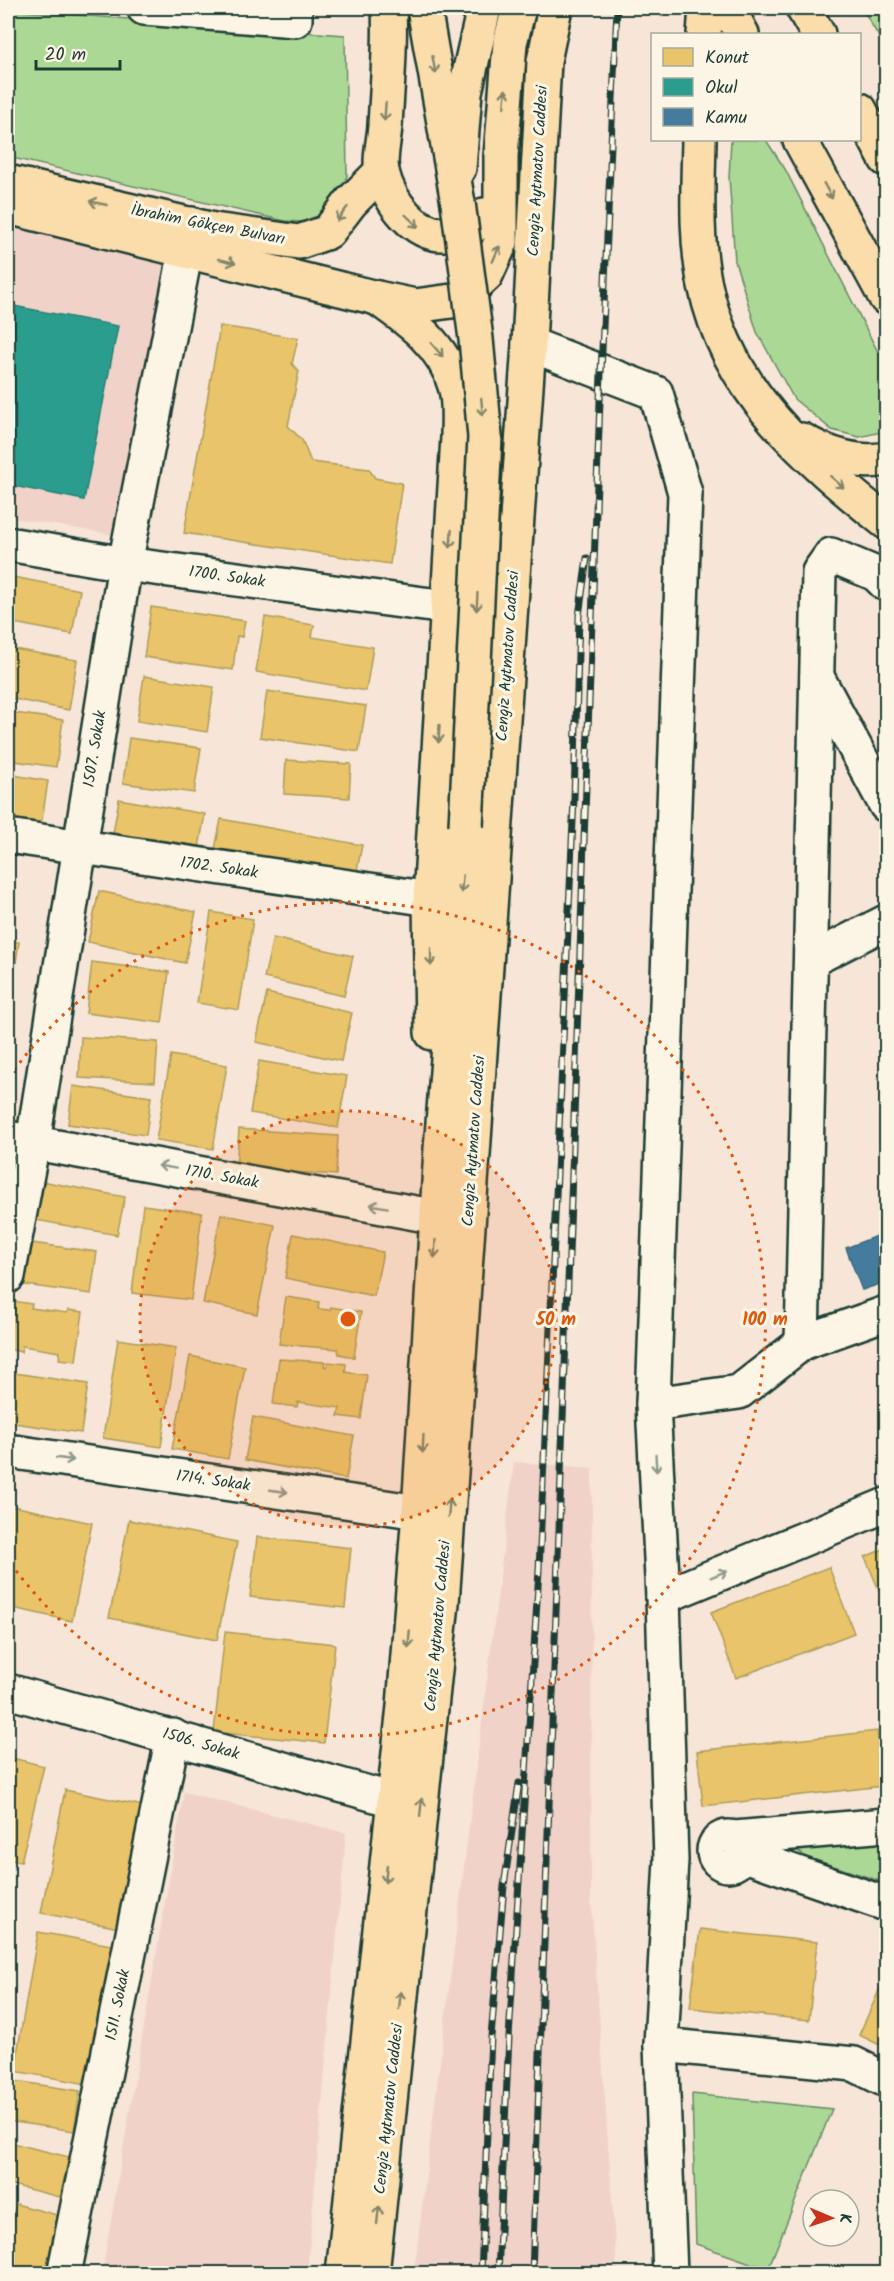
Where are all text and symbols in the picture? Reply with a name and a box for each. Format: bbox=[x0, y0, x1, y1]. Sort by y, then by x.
scale bar bbox=[36, 33, 120, 71]
legend bbox=[651, 33, 861, 141]
text: 20 m bbox=[45, 41, 86, 70]
text: Konut bbox=[705, 44, 750, 73]
one-way arrow bbox=[429, 55, 440, 74]
text: Okul bbox=[705, 74, 738, 103]
street label: Cengiz Aytmatov Caddesi bbox=[521, 84, 555, 257]
one-way arrow bbox=[500, 89, 511, 109]
one-way arrow bbox=[380, 102, 391, 122]
text: Kamu bbox=[705, 104, 747, 133]
one-way arrow bbox=[822, 182, 834, 199]
one-way arrow bbox=[89, 197, 109, 208]
street label: İbrahim Gökçen Bulvarı bbox=[129, 198, 287, 252]
one-way arrow bbox=[335, 206, 348, 222]
one-way arrow bbox=[405, 213, 419, 228]
one-way arrow bbox=[490, 246, 502, 264]
one-way arrow bbox=[218, 255, 237, 267]
one-way arrow bbox=[430, 342, 444, 357]
one-way arrow bbox=[477, 397, 488, 417]
one-way arrow bbox=[829, 475, 844, 489]
one-way arrow bbox=[445, 529, 456, 549]
street label: 1700. Sokak bbox=[187, 559, 267, 595]
street label: Cengiz Aytmatov Caddesi bbox=[490, 568, 527, 742]
one-way arrow bbox=[471, 591, 482, 611]
street label: 1507. Sokak bbox=[77, 708, 113, 789]
one-way arrow bbox=[434, 723, 445, 743]
street label: 1702. Sokak bbox=[179, 850, 260, 886]
one-way arrow bbox=[456, 874, 467, 894]
one-way arrow bbox=[425, 947, 436, 967]
street label: Cengiz Aytmatov Caddesi bbox=[456, 1053, 493, 1227]
street label: 1710. Sokak bbox=[183, 1158, 261, 1196]
one-way arrow bbox=[158, 1161, 177, 1172]
one-way arrow bbox=[370, 1200, 390, 1211]
one-way arrow bbox=[429, 1239, 440, 1259]
text: 50 m bbox=[535, 1306, 576, 1335]
text: 100 m bbox=[742, 1306, 788, 1335]
centre of rings bbox=[338, 1309, 358, 1329]
one-way arrow bbox=[418, 1434, 429, 1454]
one-way arrow bbox=[650, 1452, 661, 1472]
one-way arrow bbox=[55, 1454, 75, 1465]
street label: 1714. Sokak bbox=[174, 1463, 252, 1499]
one-way arrow bbox=[269, 1486, 288, 1497]
one-way arrow bbox=[443, 1498, 454, 1518]
street label: Cengiz Aytmatov Caddesi bbox=[418, 1538, 458, 1712]
one-way arrow bbox=[709, 1568, 728, 1579]
one-way arrow bbox=[403, 1628, 414, 1648]
street label: 1506. Sokak bbox=[160, 1721, 243, 1767]
one-way arrow bbox=[416, 1797, 427, 1817]
one-way arrow bbox=[380, 1864, 391, 1884]
street label: 1511. Sokak bbox=[99, 1967, 137, 2043]
one-way arrow bbox=[395, 1991, 406, 2011]
street label: Cengiz Aytmatov Caddesi bbox=[368, 2021, 411, 2196]
north arrow bbox=[801, 2188, 861, 2248]
one-way arrow bbox=[373, 2206, 384, 2226]
text: K bbox=[832, 2213, 857, 2224]

